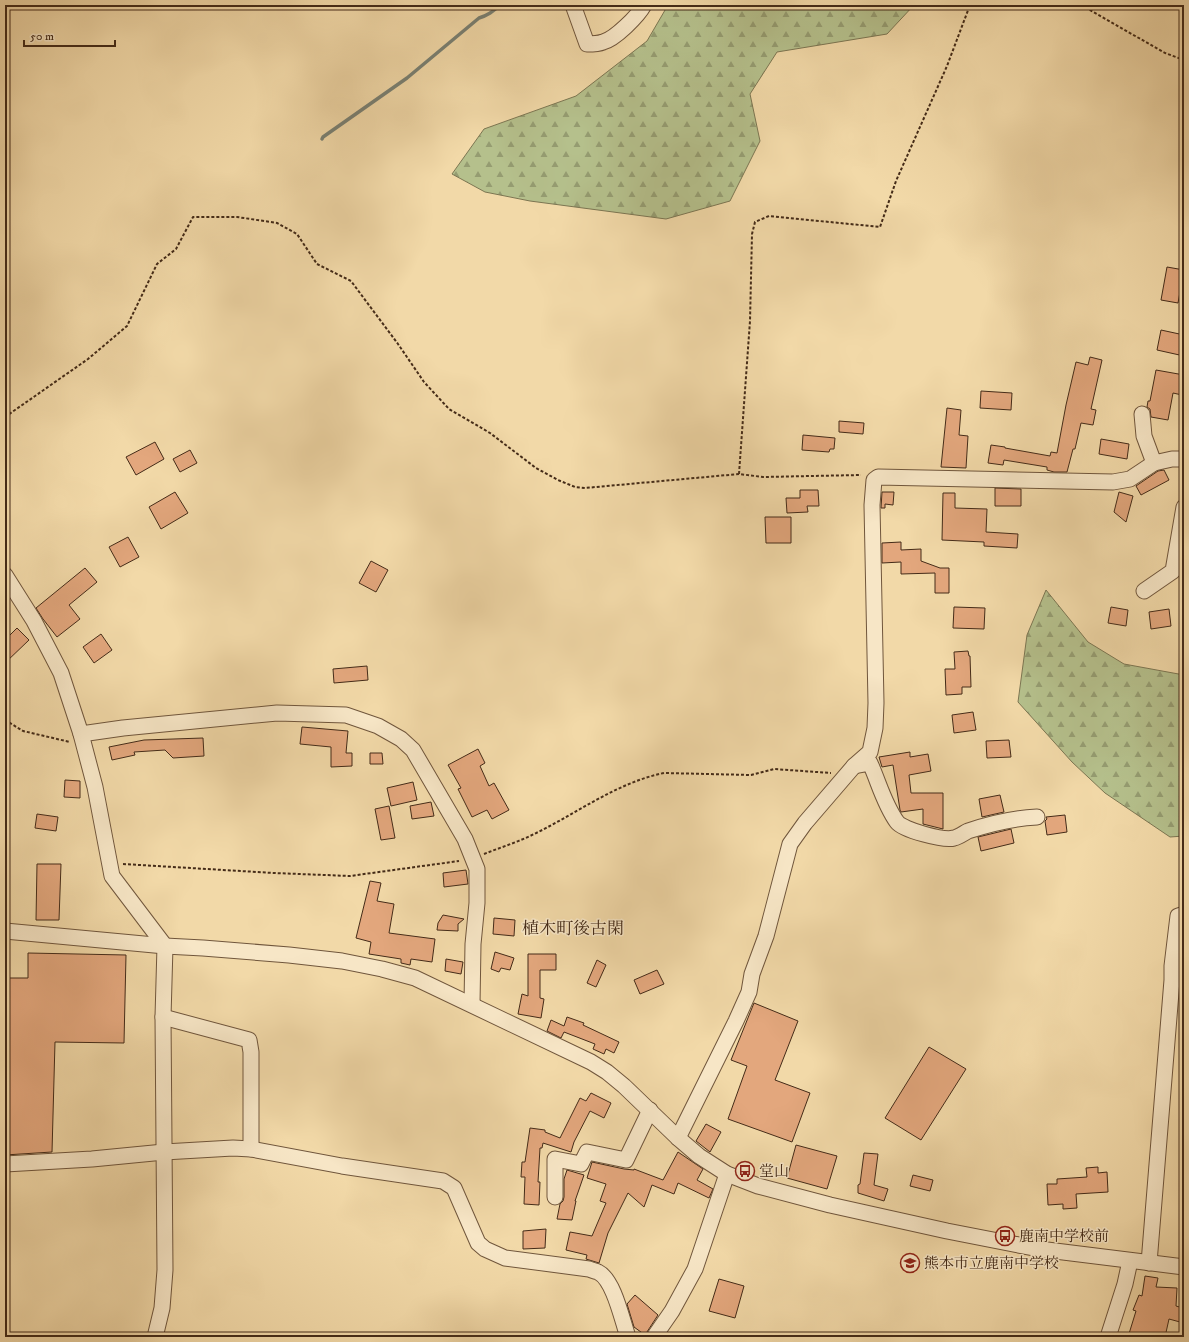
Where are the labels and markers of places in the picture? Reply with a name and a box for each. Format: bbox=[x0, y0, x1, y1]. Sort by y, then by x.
bus stop icon: 堂山 bbox=[734, 1160, 756, 1182]
place label: 堂山 bbox=[759, 1162, 789, 1181]
bus stop icon: 鹿南中学校前 bbox=[994, 1225, 1016, 1247]
place label: 鹿南中学校前 bbox=[1019, 1227, 1109, 1246]
school or university icon: 熊本市立鹿南中学校 bbox=[899, 1252, 921, 1274]
place label: 熊本市立鹿南中学校 bbox=[924, 1254, 1059, 1273]

